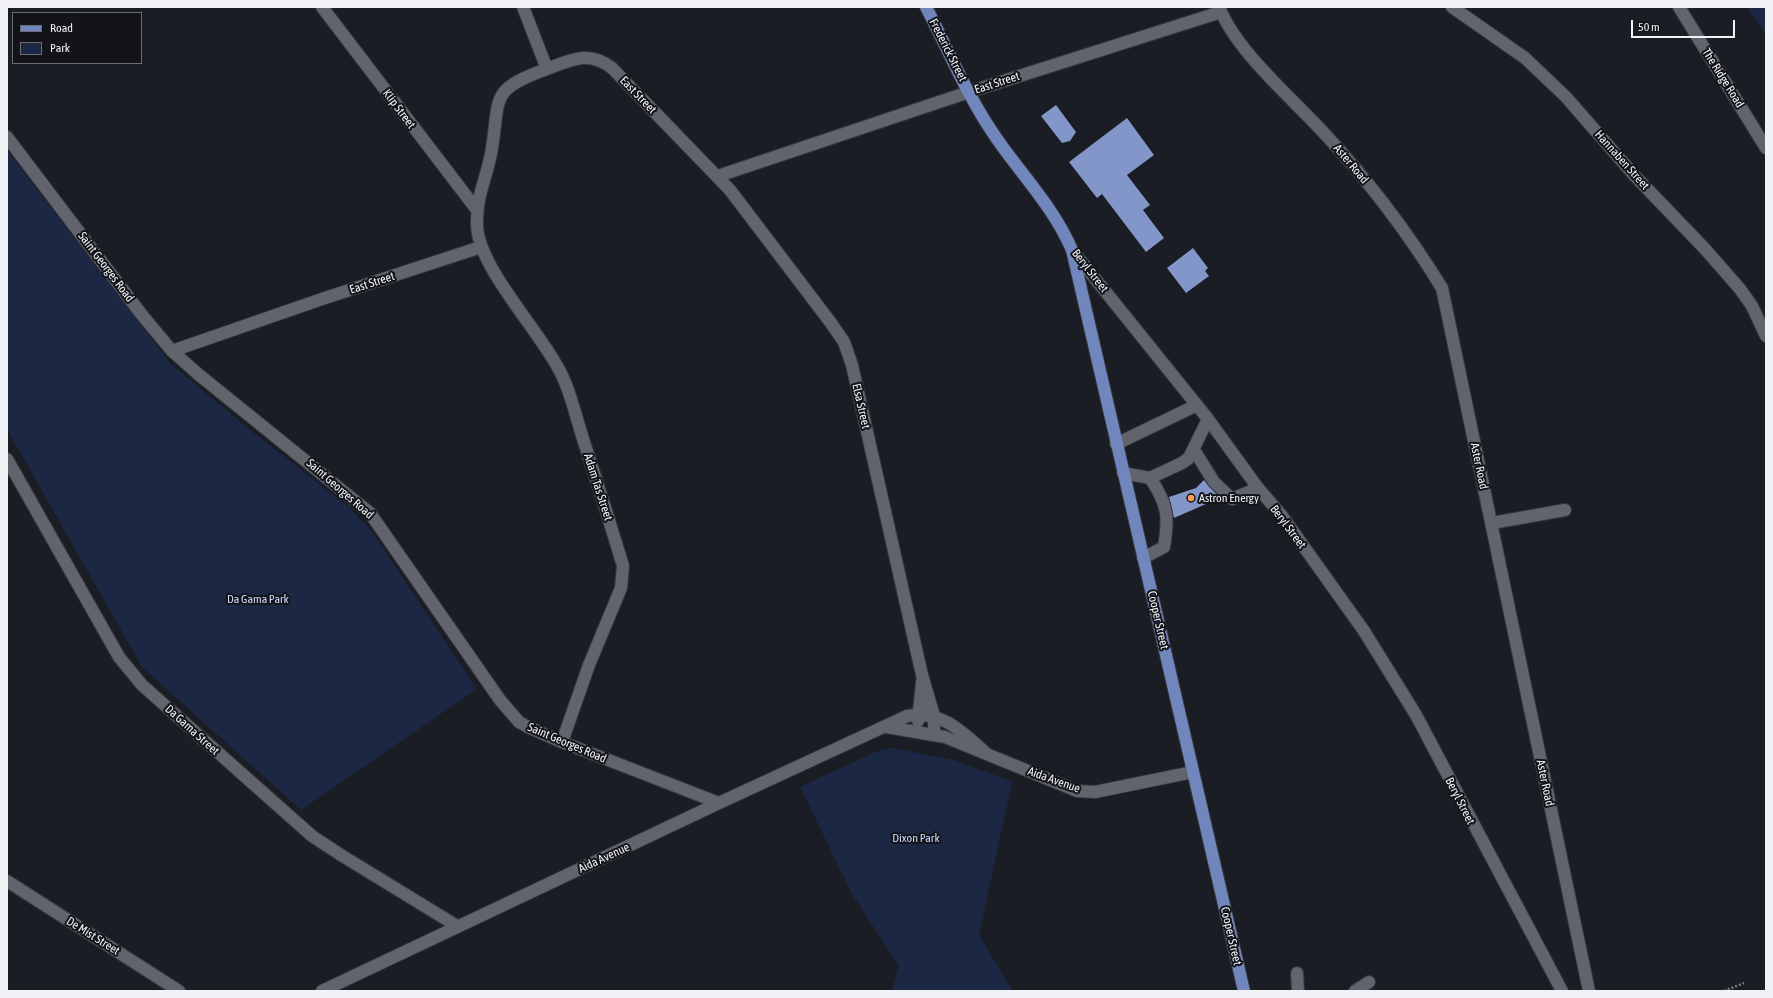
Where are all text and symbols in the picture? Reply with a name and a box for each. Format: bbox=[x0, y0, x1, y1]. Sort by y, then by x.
legend bbox=[12, 12, 142, 64]
scale bar bbox=[1633, 12, 1737, 38]
street label: Frederick Street bbox=[926, 16, 970, 84]
text: 50 m bbox=[1638, 20, 1660, 34]
text: Road bbox=[50, 21, 73, 35]
text: Park bbox=[50, 41, 70, 55]
street label: The Ridge Road bbox=[1699, 46, 1747, 110]
street label: East Street bbox=[973, 69, 1021, 97]
street label: East Street bbox=[617, 73, 659, 117]
street label: Klip Street bbox=[380, 87, 418, 131]
street label: Hannaben Street bbox=[1592, 127, 1652, 193]
street label: Aster Road bbox=[1330, 141, 1372, 187]
street label: Saint Georges Road bbox=[75, 229, 137, 305]
street label: Beryl Street bbox=[1069, 247, 1111, 295]
street label: East Street bbox=[348, 269, 396, 297]
street label: Elsa Street bbox=[849, 382, 873, 430]
street label: Aster Road bbox=[1467, 442, 1491, 490]
street label: Adam Tas Street bbox=[580, 452, 616, 522]
street label: Saint Georges Road bbox=[304, 456, 376, 522]
place label: Astron Energy bbox=[1199, 491, 1259, 505]
marker: Astron Energy bbox=[1186, 493, 1196, 503]
street label: Beryl Street bbox=[1267, 502, 1309, 552]
street label: Cooper Street bbox=[1144, 589, 1172, 651]
park label: Da Gama Park bbox=[227, 592, 289, 606]
street label: Da Gama Street bbox=[162, 702, 222, 758]
street label: Saint Georges Road bbox=[526, 720, 608, 766]
street label: Aster Road bbox=[1533, 759, 1557, 807]
street label: Aida Avenue bbox=[1026, 764, 1082, 796]
street label: Beryl Street bbox=[1442, 775, 1478, 827]
park label: Dixon Park bbox=[892, 831, 940, 845]
street label: Aida Avenue bbox=[576, 840, 632, 876]
street label: Cooper Street bbox=[1217, 905, 1245, 967]
street label: De Mist Street bbox=[64, 914, 122, 958]

